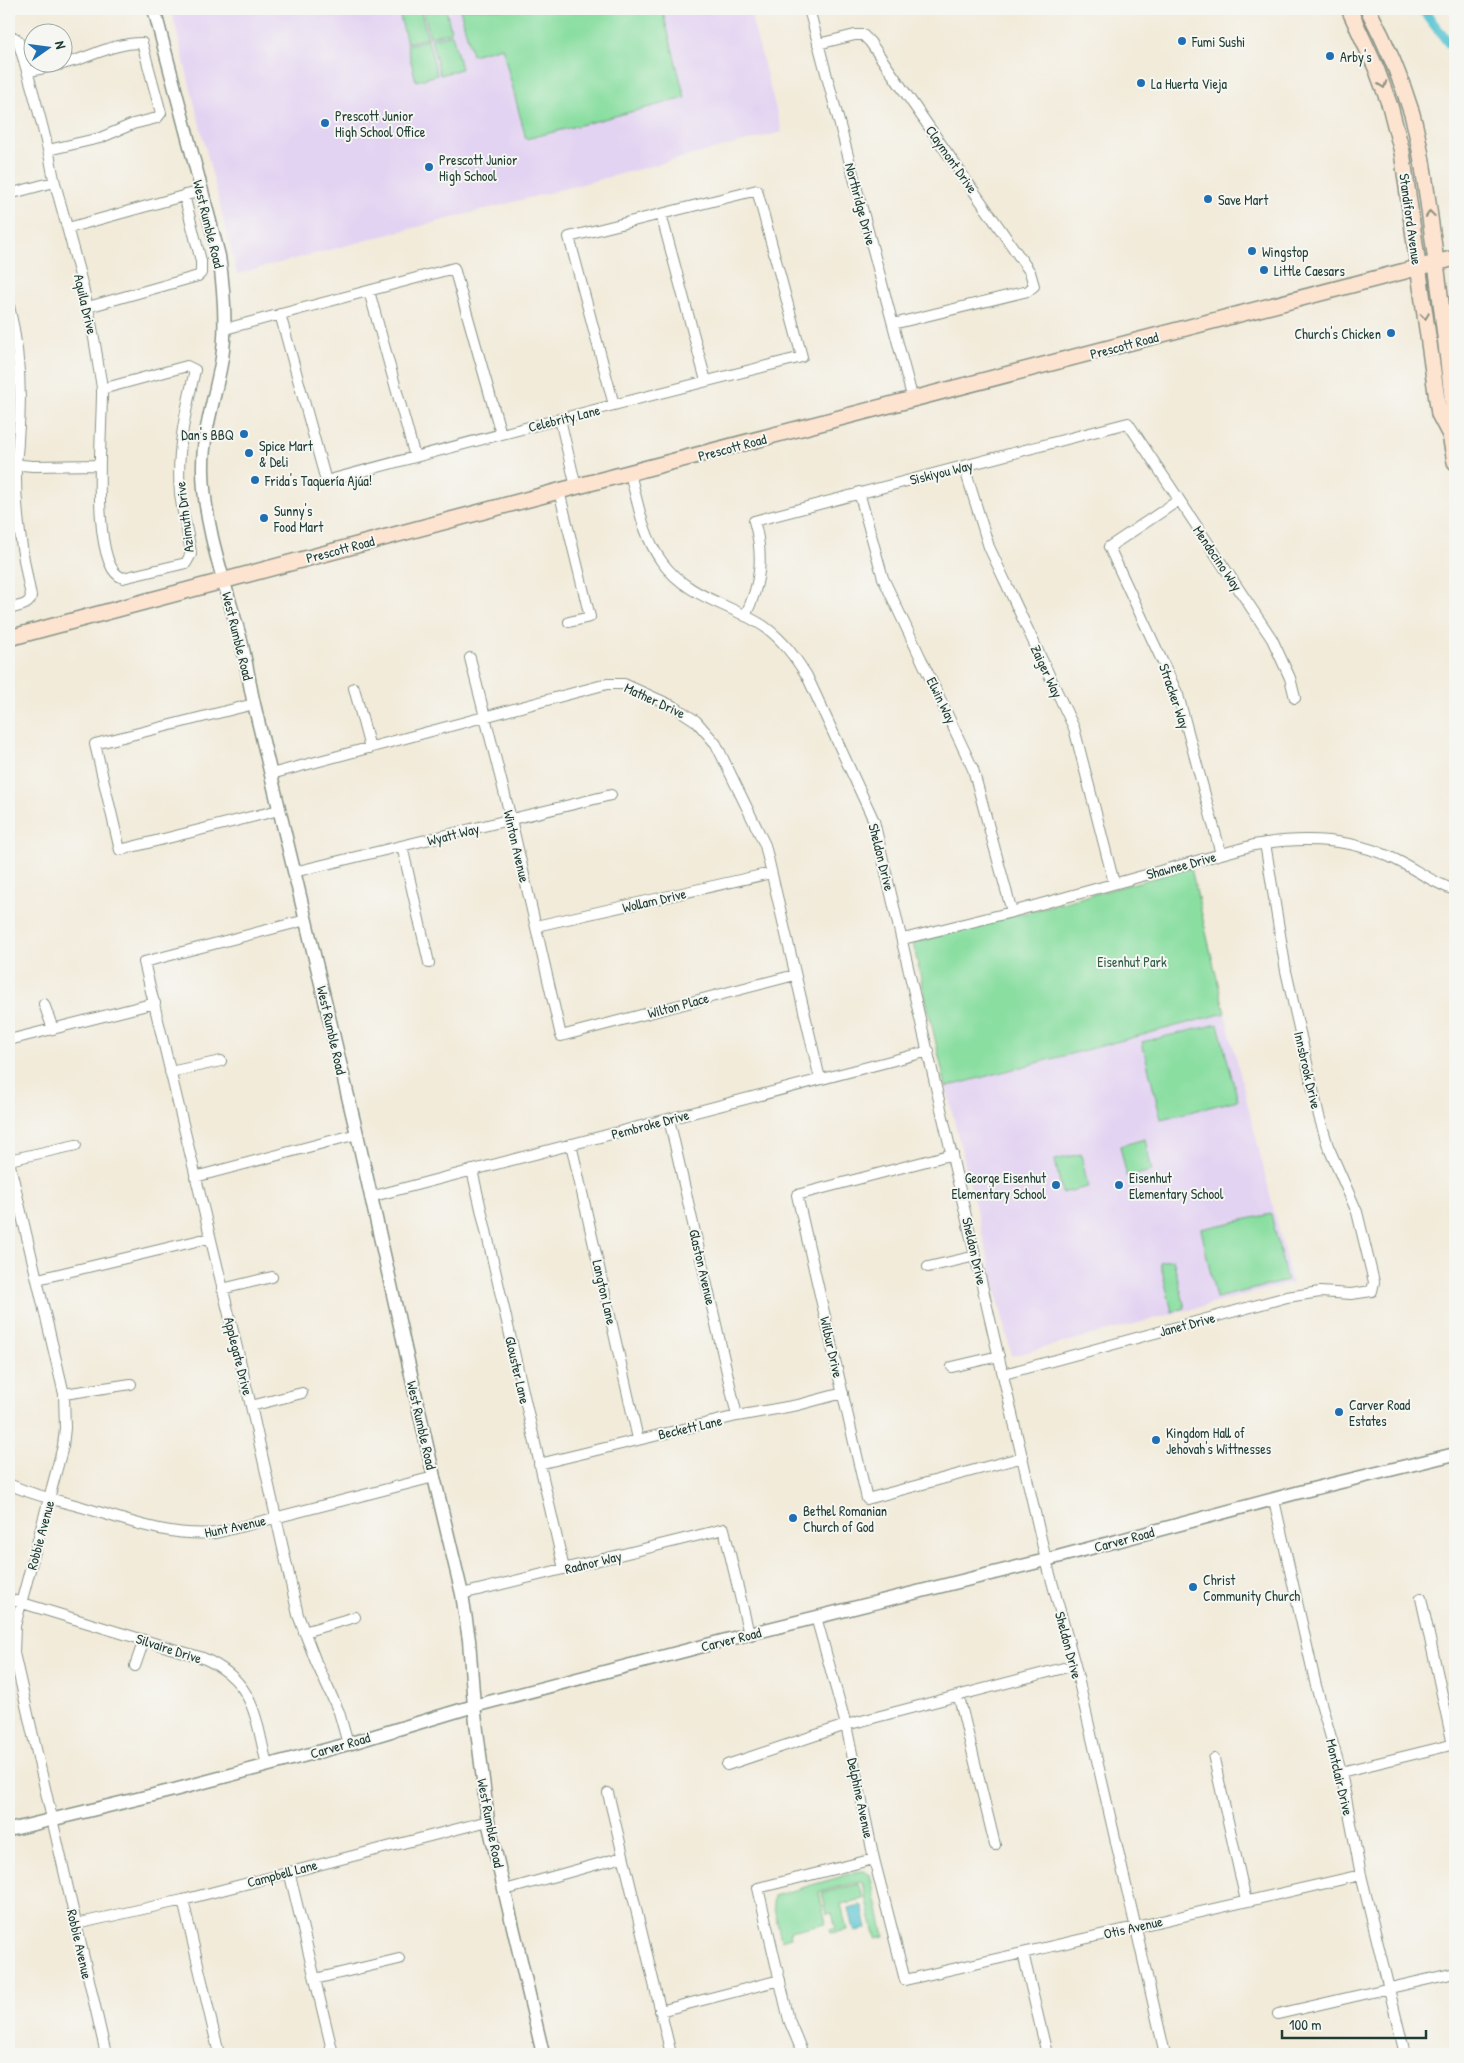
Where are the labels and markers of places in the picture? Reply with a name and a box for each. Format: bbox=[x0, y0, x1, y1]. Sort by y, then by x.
place label: Fumi Sushi bbox=[1191, 32, 1245, 51]
marker: Fumi Sushi bbox=[1176, 35, 1188, 47]
place label: Arby's bbox=[1340, 47, 1372, 67]
marker: Arby's bbox=[1324, 50, 1336, 62]
place label: La Huerta Vieja bbox=[1151, 74, 1227, 94]
marker: La Huerta Vieja bbox=[1135, 77, 1147, 89]
place label: Prescott Junior High School Office bbox=[335, 106, 426, 142]
marker: Prescott Junior High School Office bbox=[319, 117, 331, 129]
place label: Prescott Junior High School bbox=[439, 150, 518, 186]
marker: Prescott Junior High School bbox=[423, 161, 435, 173]
place label: Save Mart bbox=[1218, 190, 1269, 209]
marker: Save Mart bbox=[1202, 193, 1214, 205]
place label: Wingstop bbox=[1262, 242, 1308, 262]
marker: Wingstop bbox=[1246, 245, 1258, 257]
place label: Little Caesars bbox=[1274, 261, 1345, 280]
marker: Little Caesars bbox=[1258, 264, 1270, 276]
place label: Church's Chicken bbox=[1294, 324, 1381, 343]
marker: Church's Chicken bbox=[1385, 327, 1397, 339]
place label: Dan's BBQ bbox=[181, 425, 234, 444]
marker: Dan's BBQ bbox=[238, 428, 250, 440]
place label: Spice Mart & Deli bbox=[259, 436, 313, 471]
marker: Spice Mart & Deli bbox=[243, 447, 255, 459]
place label: Frida's Taquería Ajúa! bbox=[264, 471, 372, 491]
marker: Frida's Taquería Ajúa! bbox=[249, 474, 261, 486]
place label: Sunny's Food Mart bbox=[273, 501, 323, 536]
marker: Sunny's Food Mart bbox=[258, 512, 270, 524]
place label: George Eisenhut Elementary School bbox=[952, 1168, 1046, 1204]
place label: Eisenhut Elementary School bbox=[1129, 1168, 1224, 1204]
marker: George Eisenhut Elementary School bbox=[1050, 1179, 1062, 1191]
marker: Eisenhut Elementary School bbox=[1113, 1179, 1125, 1191]
place label: Carver Road Estates bbox=[1349, 1395, 1411, 1430]
marker: Carver Road Estates bbox=[1333, 1406, 1345, 1418]
place label: Kingdom Hall of Jehovah's Wittnesses bbox=[1166, 1423, 1271, 1458]
marker: Kingdom Hall of Jehovah's Wittnesses bbox=[1150, 1434, 1162, 1446]
place label: Bethel Romanian Church of God bbox=[803, 1501, 887, 1536]
marker: Bethel Romanian Church of God bbox=[787, 1512, 799, 1524]
place label: Christ Community Church bbox=[1203, 1570, 1300, 1606]
marker: Christ Community Church bbox=[1187, 1581, 1199, 1593]

